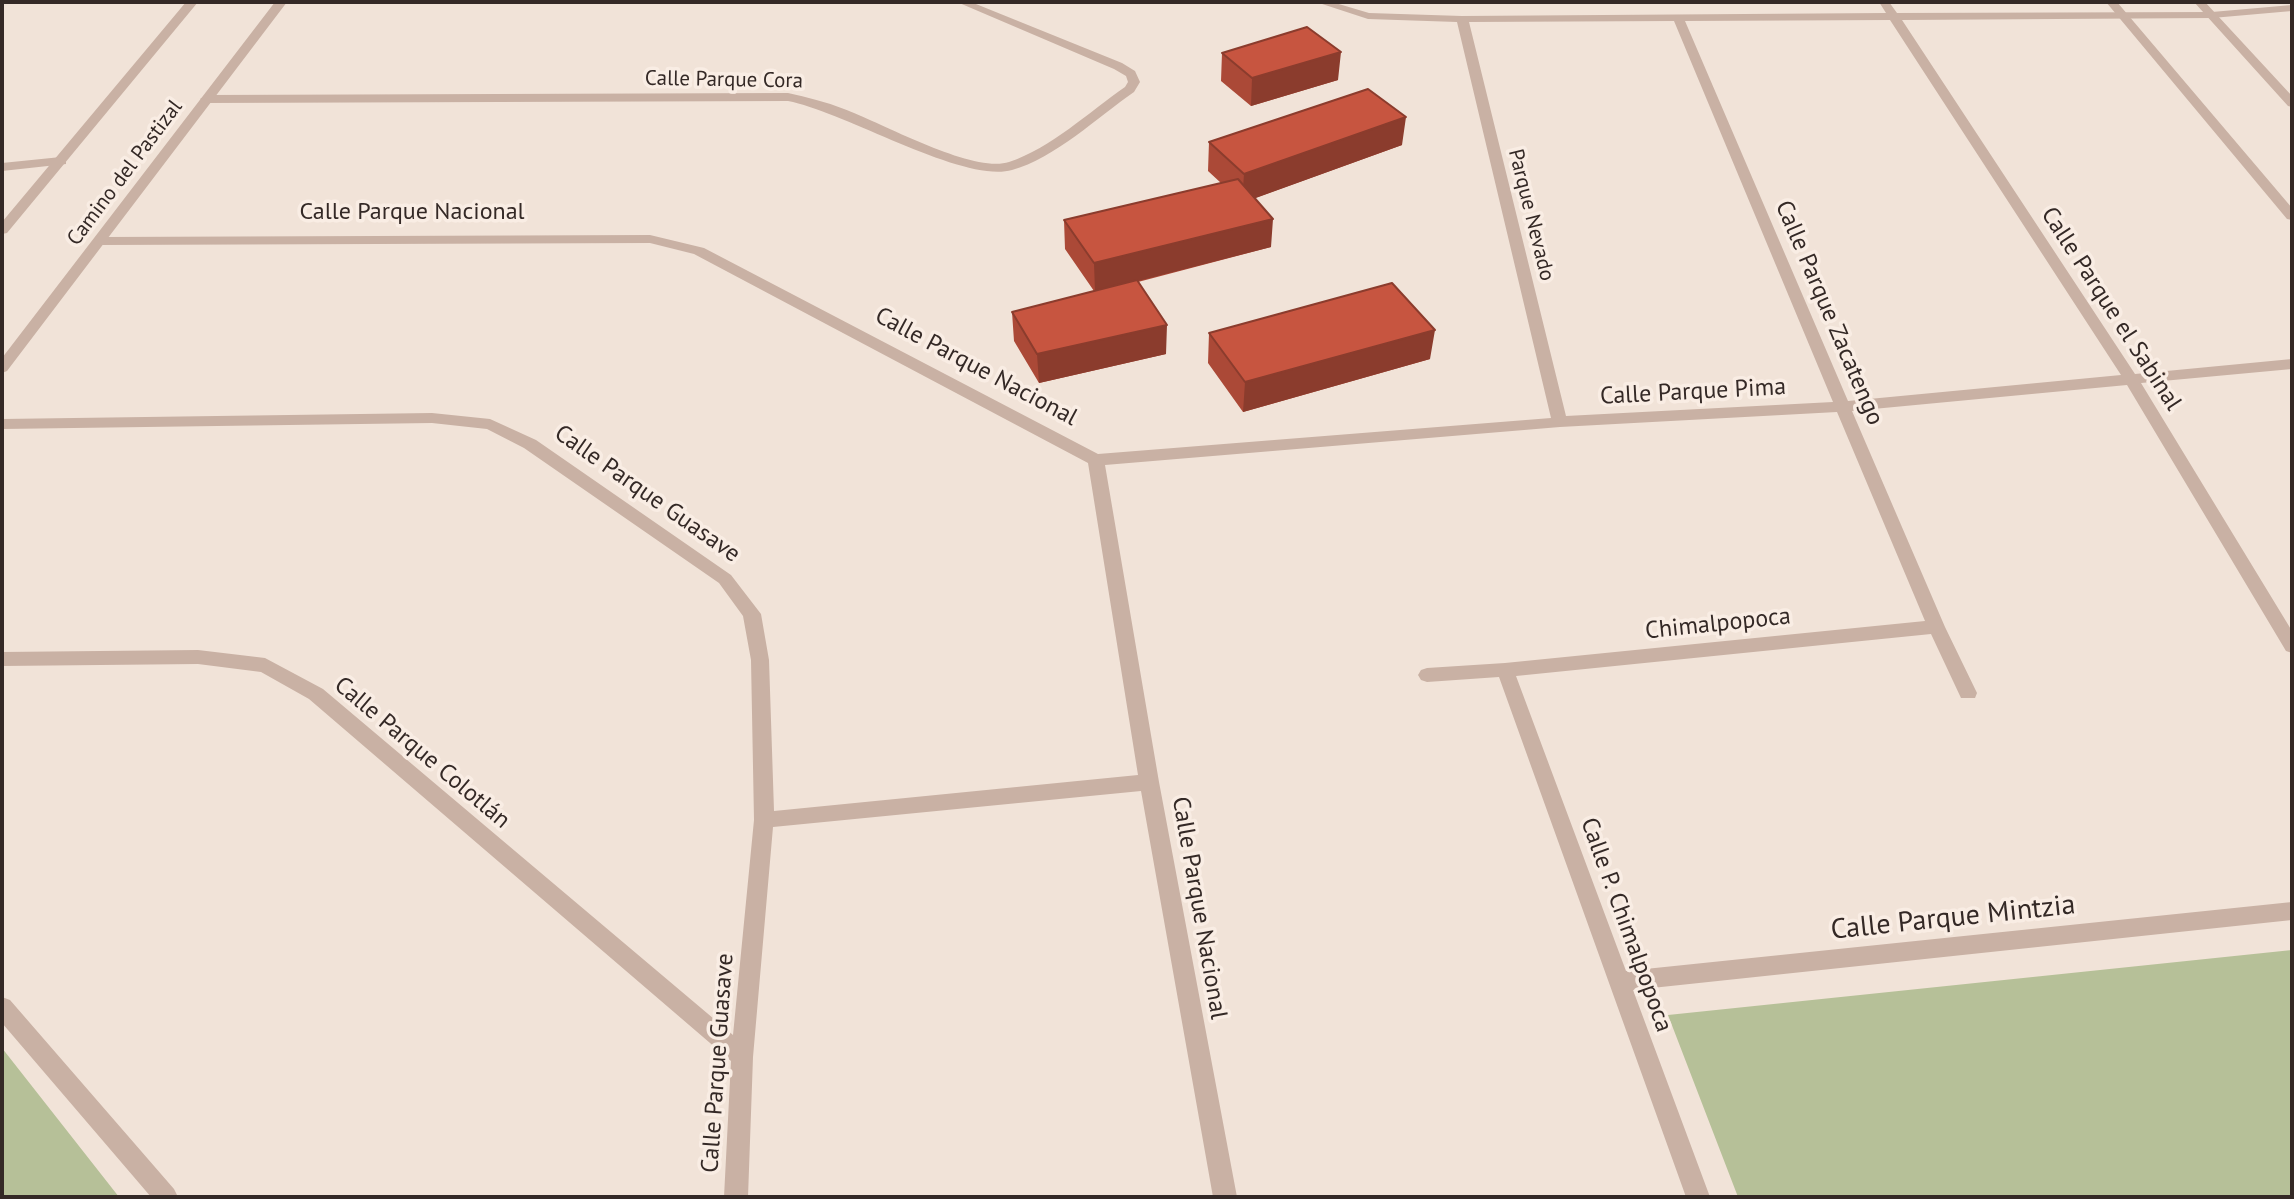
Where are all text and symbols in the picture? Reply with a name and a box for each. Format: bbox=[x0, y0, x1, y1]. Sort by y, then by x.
street label: Calle Parque Cora bbox=[645, 66, 803, 94]
street label: Camino del Pastizal bbox=[62, 95, 188, 251]
street label: Parque Nevado bbox=[1502, 147, 1560, 283]
street label: Calle Parque Zacatengo bbox=[1769, 196, 1889, 430]
street label: Calle Parque Nacional bbox=[299, 198, 525, 226]
street label: Calle Parque el Sabinal bbox=[2035, 202, 2187, 416]
street label: Calle Parque Nacional bbox=[870, 301, 1082, 433]
street label: Calle Parque Pima bbox=[1599, 373, 1787, 411]
street label: Calle Parque Guasave bbox=[549, 419, 745, 569]
street label: Chimalpopoca bbox=[1644, 602, 1792, 646]
street label: Calle Parque Colotlán bbox=[328, 671, 516, 835]
street label: Calle Parque Nacional bbox=[1165, 795, 1233, 1021]
street label: Calle P. Chimalpopoca bbox=[1574, 814, 1678, 1036]
street label: Calle Parque Mintzia bbox=[1829, 888, 2077, 948]
street label: Calle Parque Guasave bbox=[696, 952, 740, 1174]

